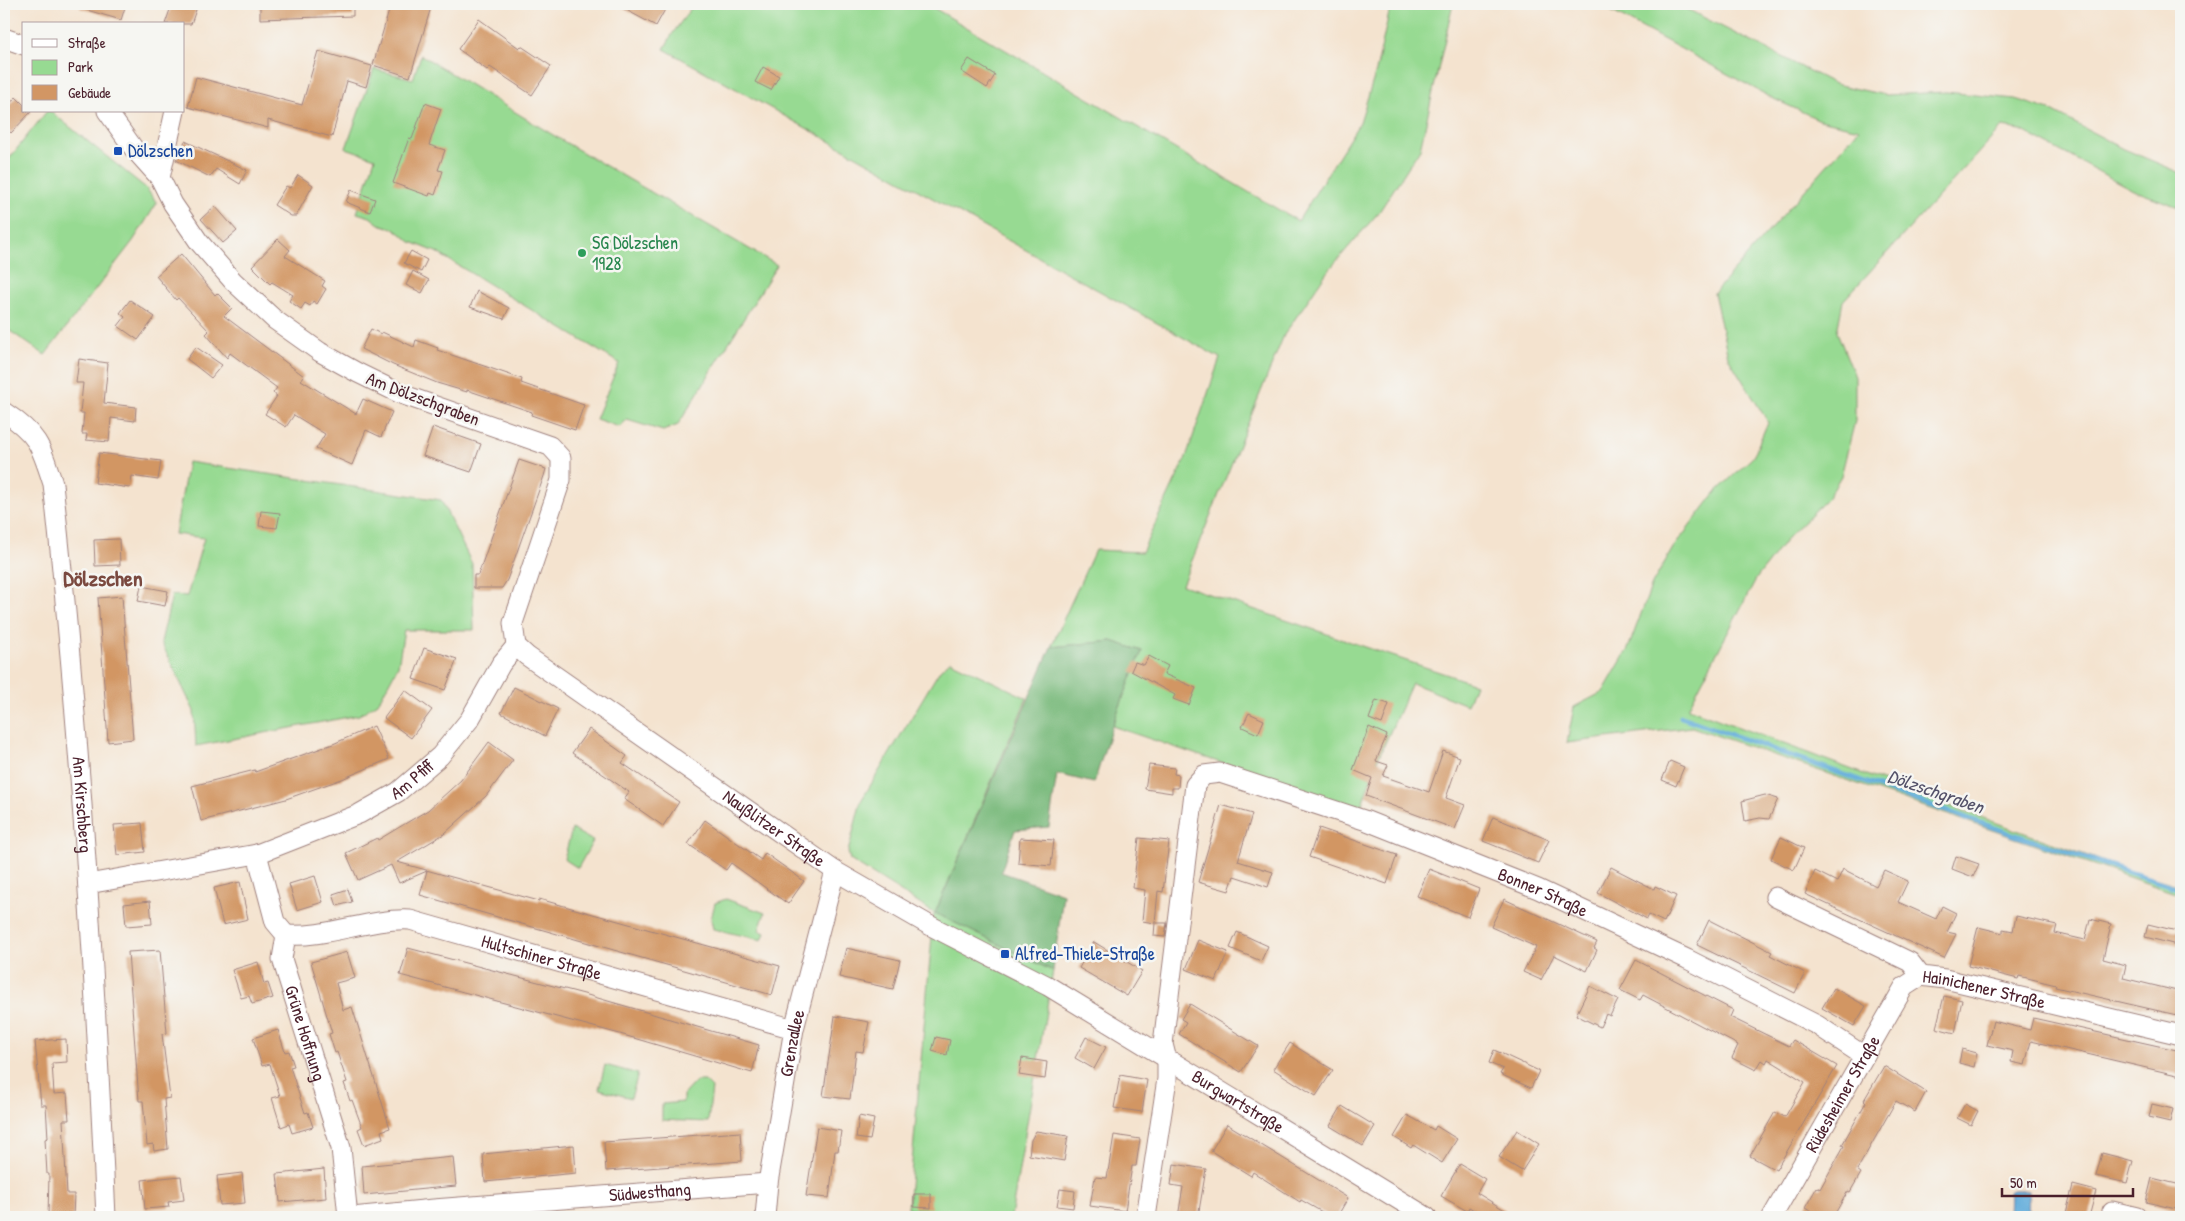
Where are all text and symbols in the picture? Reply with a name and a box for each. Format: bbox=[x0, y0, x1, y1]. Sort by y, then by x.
legend bbox=[22, 22, 185, 112]
text: Straße bbox=[68, 32, 106, 53]
text: Park bbox=[68, 56, 93, 77]
text: Gebäude bbox=[68, 82, 111, 103]
place label: Dölzschen bbox=[128, 138, 193, 163]
marker: Dölzschen bbox=[112, 145, 124, 157]
place label: SG Dölzschen 1928 bbox=[592, 230, 678, 276]
marker: SG Dölzschen 1928 bbox=[576, 247, 588, 259]
street label: Am Dölzschgraben bbox=[363, 365, 484, 432]
district label: Dölzschen bbox=[63, 563, 143, 593]
street label: Am Pfiff bbox=[386, 753, 440, 806]
street label: Am Kirschberg bbox=[67, 756, 99, 854]
water label: Dölzschgraben bbox=[1885, 762, 1989, 820]
street label: Naußlitzer Straße bbox=[718, 783, 830, 872]
street label: Bonner Straße bbox=[1494, 861, 1592, 923]
street label: Hultschiner Straße bbox=[479, 928, 605, 986]
place label: Alfred-Thiele-Straße bbox=[1015, 941, 1155, 966]
marker: Alfred-Thiele-Straße bbox=[999, 948, 1011, 960]
street label: Hainichener Straße bbox=[1921, 963, 2048, 1014]
street label: Grüne Hoffnung bbox=[279, 982, 332, 1084]
street label: Grenzallee bbox=[773, 1007, 811, 1079]
street label: Rüdesheimer Straße bbox=[1799, 1031, 1886, 1157]
street label: Burgwartstraße bbox=[1187, 1064, 1289, 1139]
scale bar bbox=[2002, 1166, 2134, 1198]
text: 50 m bbox=[2010, 1172, 2037, 1193]
street label: Südwesthang bbox=[608, 1176, 692, 1207]

